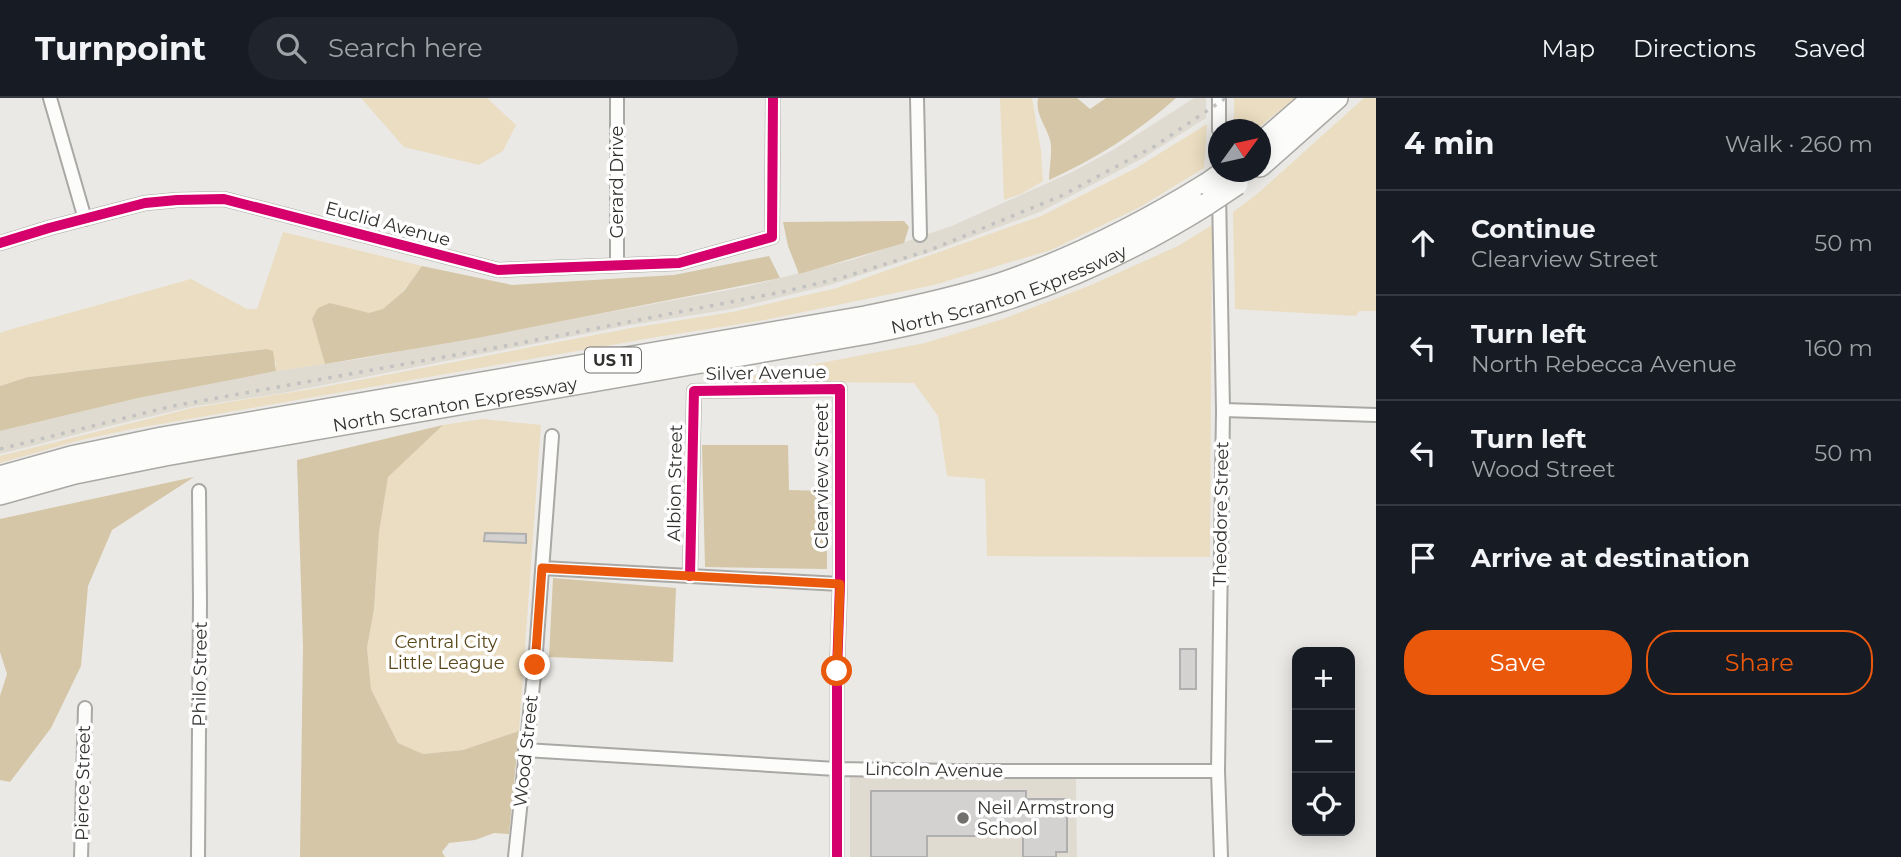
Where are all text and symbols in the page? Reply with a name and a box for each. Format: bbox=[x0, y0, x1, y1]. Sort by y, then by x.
search box bbox=[248, 17, 738, 80]
text: Turnpoint bbox=[35, 28, 206, 68]
icon: search bbox=[272, 29, 310, 67]
text: Search here bbox=[328, 32, 483, 64]
text: Map bbox=[1542, 34, 1595, 63]
text: Directions bbox=[1633, 34, 1756, 63]
text: Saved bbox=[1794, 34, 1866, 63]
north arrow bbox=[1208, 119, 1271, 182]
street label: Gerard Drive bbox=[606, 125, 628, 238]
text: 4 min bbox=[1404, 125, 1494, 162]
text: Walk · 260 m bbox=[1725, 130, 1873, 158]
street label: Euclid Avenue bbox=[323, 197, 453, 251]
text: Continue bbox=[1471, 213, 1596, 245]
icon: ahead bbox=[1404, 224, 1442, 262]
text: 50 m bbox=[1814, 229, 1873, 257]
street label: North Scranton Expressway bbox=[889, 240, 1131, 339]
text: Clearview Street bbox=[1471, 245, 1658, 273]
text: Turn left bbox=[1471, 318, 1587, 350]
icon: left bbox=[1404, 329, 1442, 367]
text: 160 m bbox=[1805, 334, 1873, 362]
road number: US 11 bbox=[585, 348, 641, 372]
text: North Rebecca Avenue bbox=[1471, 350, 1737, 378]
street label: Silver Avenue bbox=[705, 361, 827, 385]
street label: North Scranton Expressway bbox=[331, 373, 579, 437]
street label: Clearview Street bbox=[811, 403, 833, 549]
text: Turn left bbox=[1471, 423, 1587, 455]
street label: Albion Street bbox=[663, 424, 687, 542]
icon: left bbox=[1404, 434, 1442, 472]
text: 50 m bbox=[1814, 439, 1873, 467]
street label: Theodore Street bbox=[1209, 441, 1233, 587]
text: Wood Street bbox=[1471, 455, 1615, 483]
icon: arrive bbox=[1404, 539, 1442, 577]
text: Arrive at destination bbox=[1471, 542, 1750, 574]
street label: Philo Street bbox=[188, 621, 212, 727]
button: Save bbox=[1404, 630, 1632, 695]
button: Share bbox=[1646, 630, 1873, 695]
park label: Central City Little League bbox=[387, 631, 505, 674]
map controls bbox=[1292, 647, 1355, 836]
button: + bbox=[1292, 647, 1355, 710]
route end bbox=[519, 649, 550, 680]
route start bbox=[821, 655, 852, 686]
street label: Wood Street bbox=[509, 694, 543, 808]
button: − bbox=[1292, 710, 1355, 773]
street label: Pierce Street bbox=[71, 725, 95, 841]
street label: Lincoln Avenue bbox=[865, 758, 1004, 782]
button: locate bbox=[1292, 773, 1355, 836]
place label: Neil Armstrong School bbox=[977, 797, 1115, 840]
marker: Neil Armstrong School bbox=[955, 810, 971, 826]

